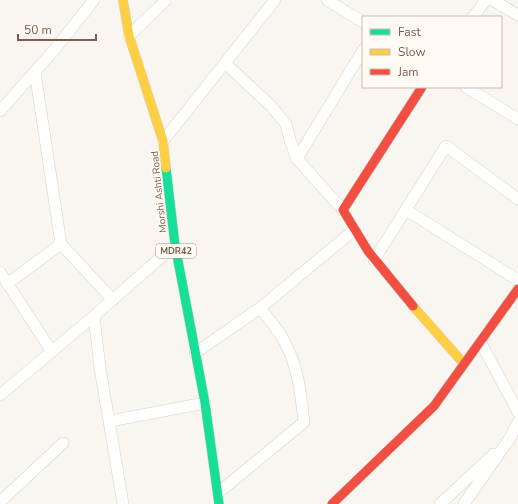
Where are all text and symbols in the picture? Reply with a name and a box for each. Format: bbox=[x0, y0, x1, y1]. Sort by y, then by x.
scale bar bbox=[18, 16, 96, 42]
legend bbox=[362, 16, 502, 88]
text: 50 m bbox=[24, 22, 52, 38]
text: Fast bbox=[398, 24, 421, 40]
text: Slow bbox=[398, 44, 426, 60]
text: Jam bbox=[397, 64, 419, 80]
street label: Morshi Ashti Road bbox=[148, 150, 170, 234]
road number: MDR42 bbox=[156, 244, 196, 258]

